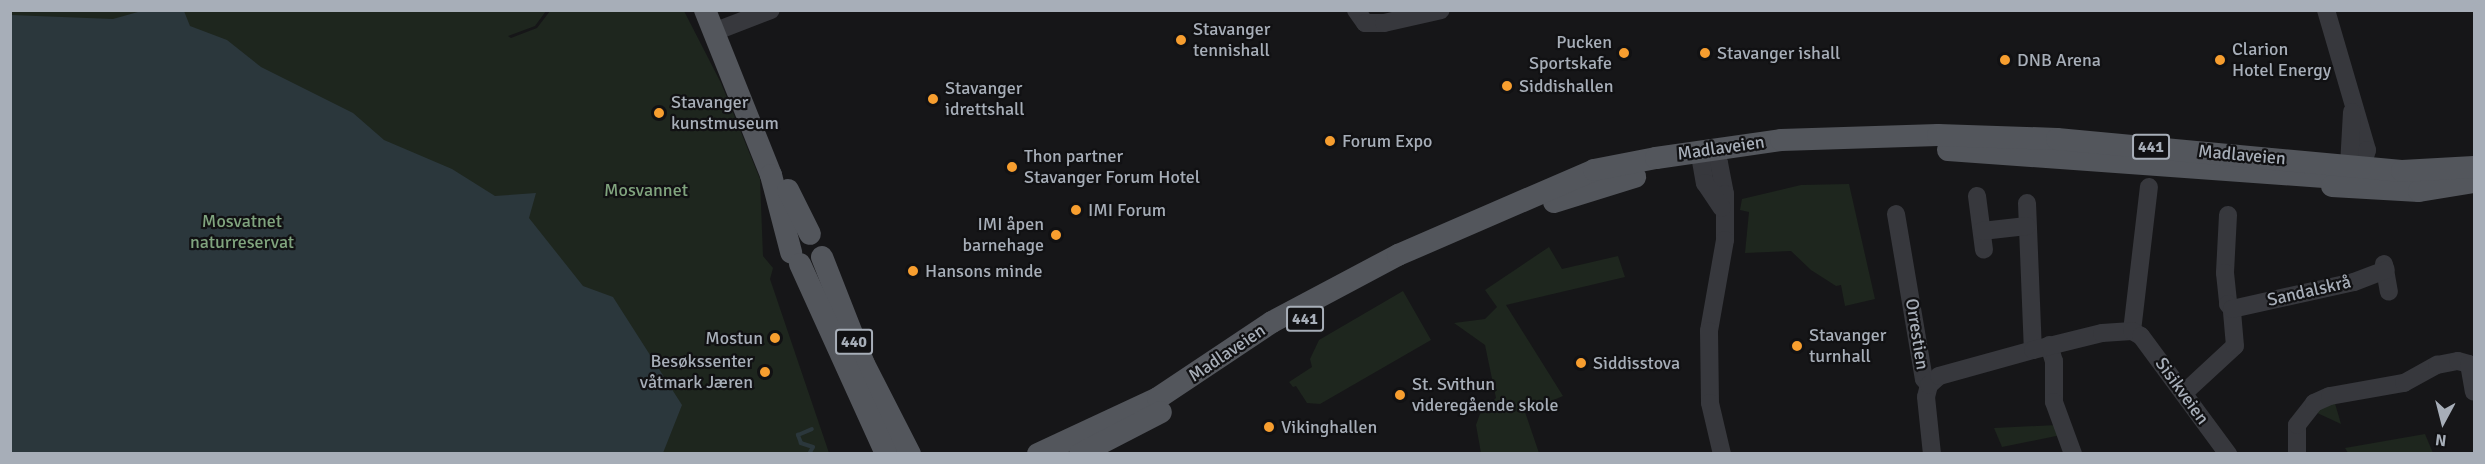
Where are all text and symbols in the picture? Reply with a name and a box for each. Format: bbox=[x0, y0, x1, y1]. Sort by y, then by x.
place label: Stavanger tennishall bbox=[1193, 19, 1270, 62]
place label: Pucken Sportskafe bbox=[1529, 32, 1612, 74]
marker: Stavanger tennishall bbox=[1174, 33, 1188, 47]
place label: Clarion Hotel Energy bbox=[2232, 39, 2331, 82]
place label: Stavanger ishall bbox=[1717, 42, 1840, 64]
marker: Pucken Sportskafe bbox=[1617, 46, 1631, 60]
marker: Stavanger ishall bbox=[1698, 46, 1712, 60]
place label: DNB Arena bbox=[2017, 49, 2101, 71]
marker: DNB Arena bbox=[1998, 53, 2012, 67]
marker: Clarion Hotel Energy bbox=[2213, 53, 2227, 67]
place label: Siddishallen bbox=[1519, 75, 1614, 97]
place label: Stavanger idrettshall bbox=[945, 78, 1024, 121]
marker: Siddishallen bbox=[1500, 79, 1514, 93]
place label: Stavanger kunstmuseum bbox=[671, 92, 779, 134]
marker: Stavanger idrettshall bbox=[926, 92, 940, 106]
marker: Stavanger kunstmuseum bbox=[652, 106, 666, 120]
place label: Forum Expo bbox=[1342, 130, 1432, 152]
street label: Madlaveien bbox=[1676, 131, 1766, 165]
marker: Forum Expo bbox=[1323, 134, 1337, 148]
road number: 441 bbox=[2132, 134, 2170, 160]
street label: Madlaveien bbox=[2197, 140, 2287, 170]
place label: Thon partner Stavanger Forum Hotel bbox=[1024, 146, 1200, 188]
marker: Thon partner Stavanger Forum Hotel bbox=[1005, 160, 1019, 174]
park label: Mosvannet bbox=[604, 179, 688, 201]
place label: IMI Forum bbox=[1088, 199, 1166, 221]
marker: IMI Forum bbox=[1069, 203, 1083, 217]
park label: Mosvatnet naturreservat bbox=[190, 211, 294, 254]
place label: IMI åpen barnehage bbox=[963, 214, 1044, 256]
marker: IMI åpen barnehage bbox=[1049, 228, 1063, 242]
place label: Hansons minde bbox=[925, 260, 1043, 282]
marker: Hansons minde bbox=[906, 264, 920, 278]
street label: Sandalskrå bbox=[2265, 271, 2353, 311]
street label: Orrestien bbox=[1901, 297, 1933, 371]
road number: 441 bbox=[1286, 306, 1324, 332]
street label: Madlaveien bbox=[1185, 319, 1269, 387]
place label: Stavanger turnhall bbox=[1809, 325, 1886, 368]
place label: Mostun bbox=[705, 327, 763, 349]
road number: 440 bbox=[834, 329, 874, 355]
marker: Mostun bbox=[768, 331, 782, 345]
marker: Stavanger turnhall bbox=[1790, 339, 1804, 353]
place label: Besøkssenter våtmark Jæren bbox=[640, 351, 753, 394]
place label: Siddisstova bbox=[1593, 352, 1680, 374]
street label: Sisikveien bbox=[2151, 353, 2213, 429]
marker: Siddisstova bbox=[1574, 356, 1588, 370]
marker: Besøkssenter våtmark Jæren bbox=[758, 365, 772, 379]
place label: St. Svithun videregående skole bbox=[1412, 374, 1559, 416]
marker: St. Svithun videregående skole bbox=[1393, 388, 1407, 402]
north arrow bbox=[2413, 392, 2473, 452]
place label: Vikinghallen bbox=[1281, 416, 1377, 438]
marker: Vikinghallen bbox=[1262, 420, 1276, 434]
text: N bbox=[2434, 429, 2448, 450]

